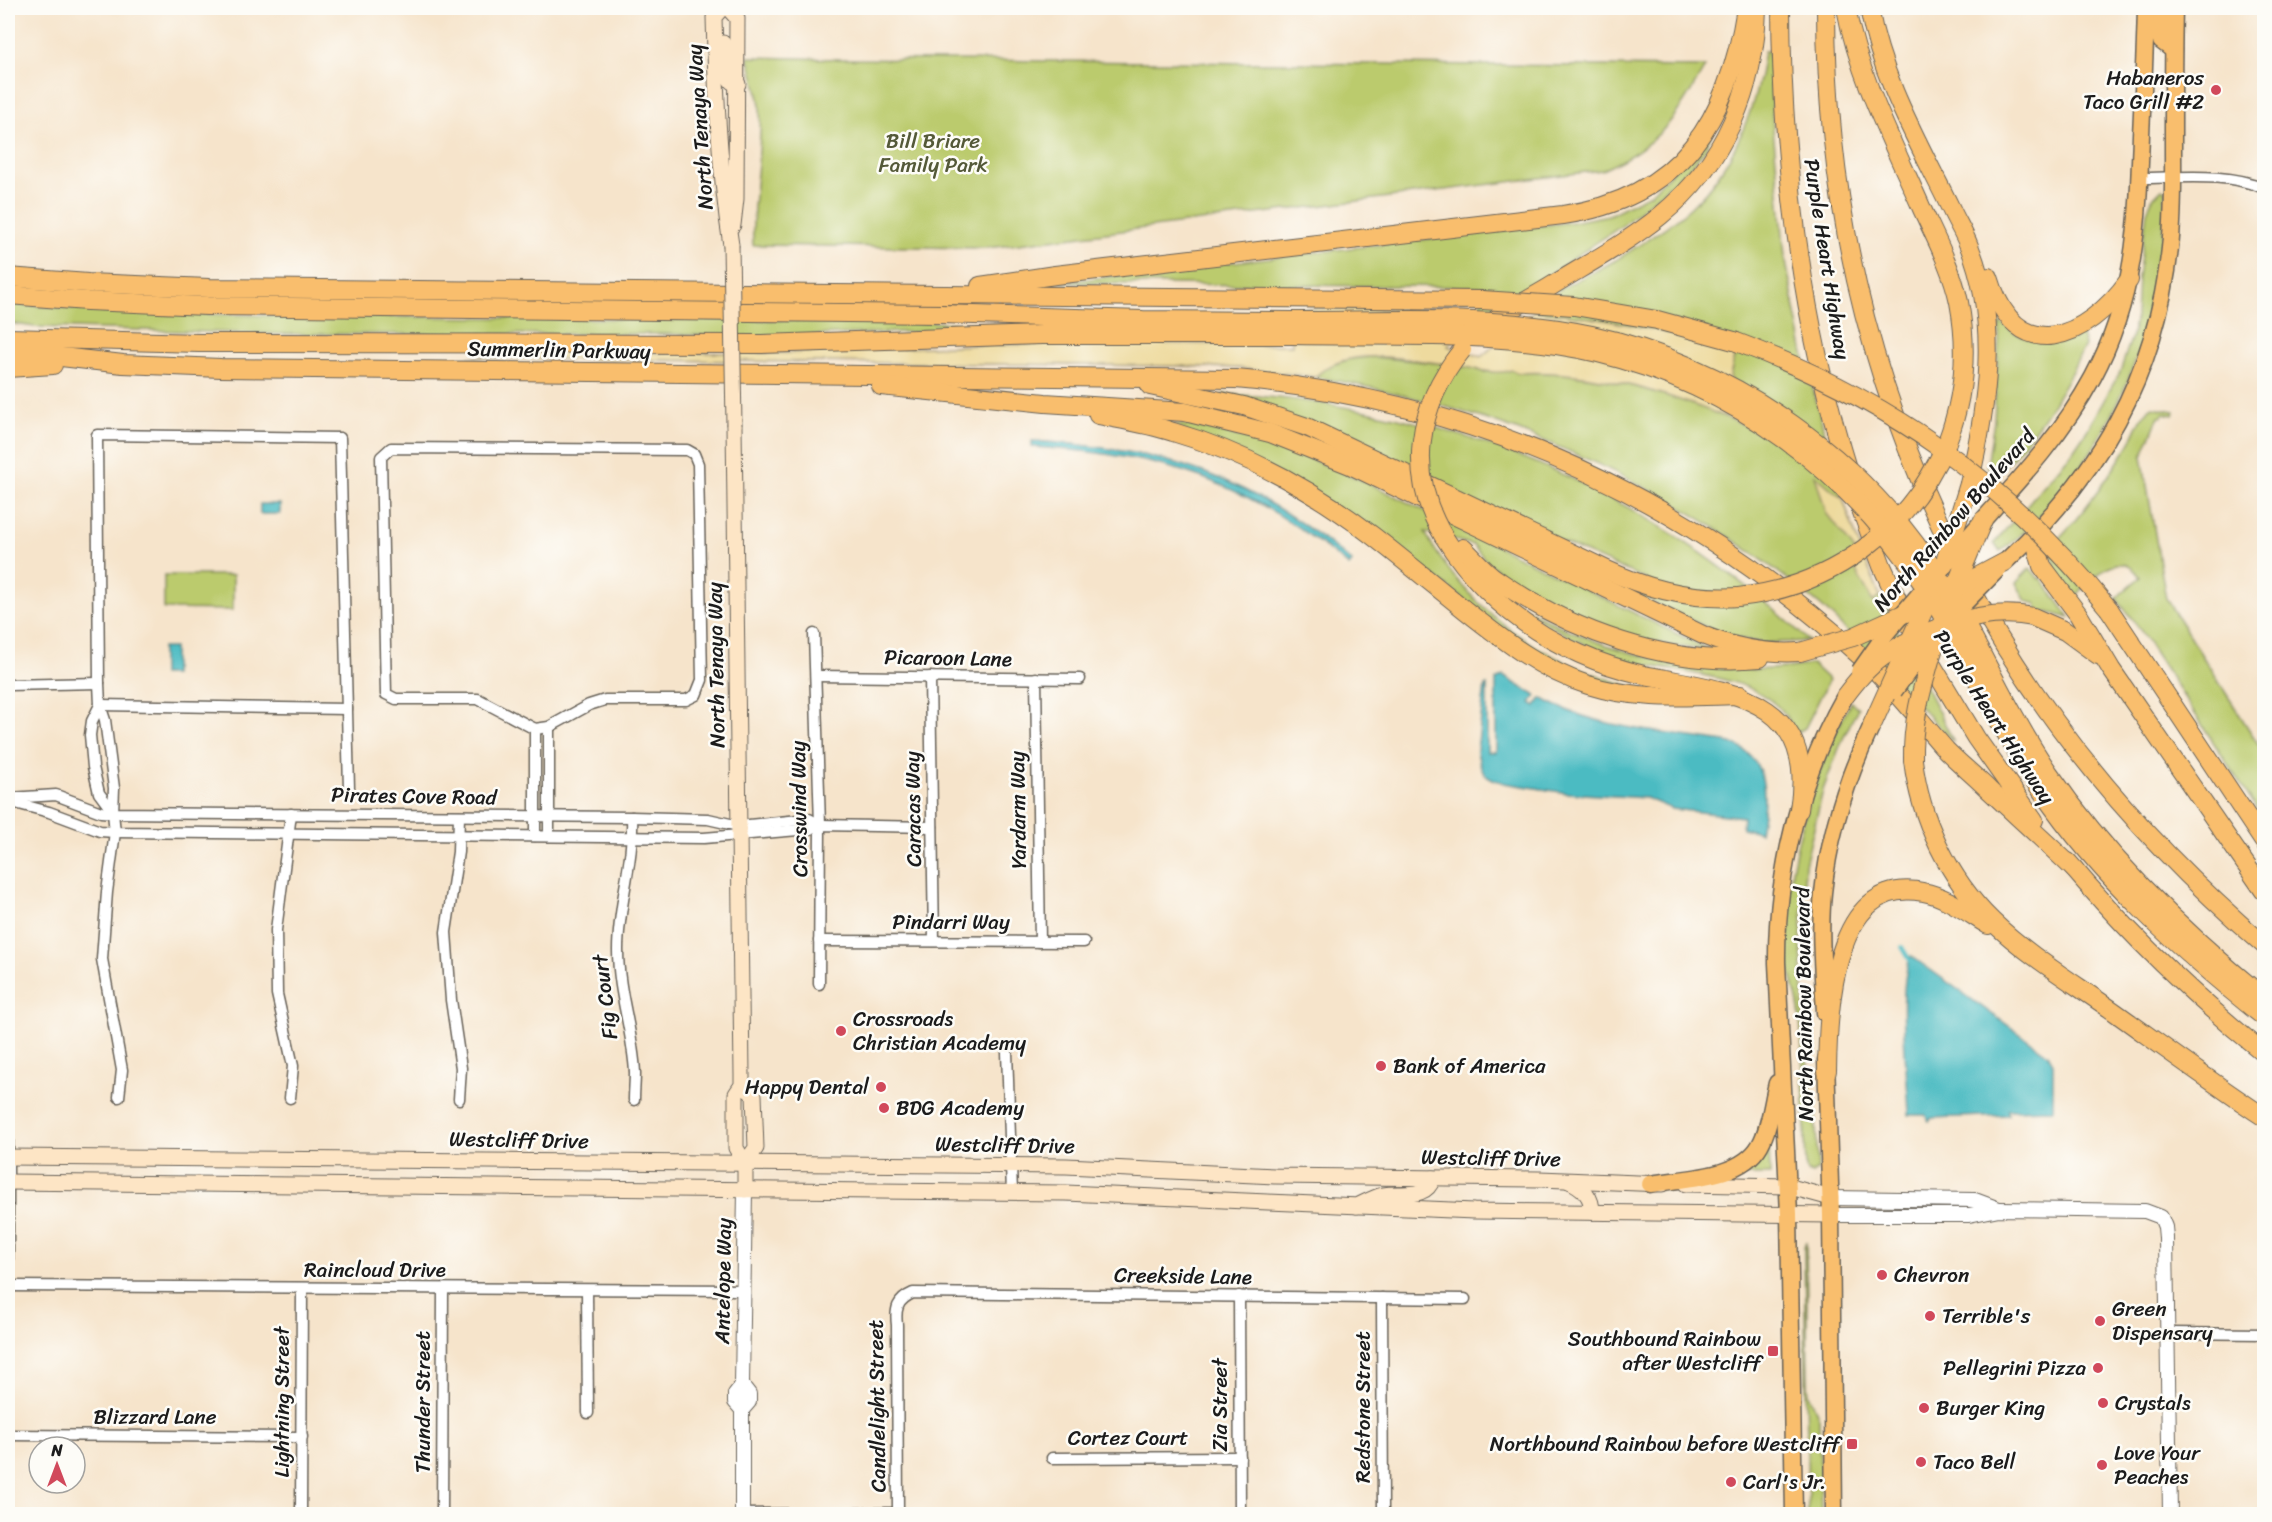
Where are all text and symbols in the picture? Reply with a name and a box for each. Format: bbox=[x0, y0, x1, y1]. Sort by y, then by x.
street label: North Tenaya Way bbox=[675, 43, 725, 211]
place label: Habaneros Taco Grill #2 bbox=[2083, 59, 2204, 121]
marker: Habaneros Taco Grill #2 bbox=[2209, 83, 2223, 97]
park label: Bill Briare Family Park bbox=[878, 122, 988, 184]
street label: Purple Heart Highway bbox=[1792, 156, 1862, 362]
street label: Summerlin Parkway bbox=[467, 329, 651, 371]
street label: North Rainbow Boulevard bbox=[1863, 418, 2046, 621]
street label: North Tenaya Way bbox=[696, 582, 736, 748]
street label: Purple Heart Highway bbox=[1923, 622, 2065, 813]
street label: Picaroon Lane bbox=[884, 638, 1012, 678]
street label: Crosswind Way bbox=[779, 740, 819, 878]
street label: Caracas Way bbox=[893, 751, 933, 867]
street label: Yardarm Way bbox=[998, 751, 1038, 869]
street label: Pirates Cove Road bbox=[331, 776, 499, 816]
street label: North Rainbow Boulevard bbox=[1783, 885, 1825, 1121]
street label: Pindarri Way bbox=[892, 903, 1010, 941]
street label: Fig Court bbox=[581, 951, 629, 1042]
place label: Crossroads Christian Academy bbox=[853, 1000, 1026, 1062]
marker: Crossroads Christian Academy bbox=[834, 1024, 848, 1038]
place label: Bank of America bbox=[1393, 1047, 1546, 1085]
marker: Bank of America bbox=[1374, 1059, 1388, 1073]
place label: Happy Dental bbox=[745, 1068, 870, 1106]
marker: Happy Dental bbox=[874, 1080, 888, 1094]
place label: BDG Academy bbox=[896, 1089, 1024, 1127]
marker: BDG Academy bbox=[877, 1101, 891, 1115]
street label: Westcliff Drive bbox=[449, 1120, 589, 1160]
street label: Westcliff Drive bbox=[935, 1125, 1075, 1165]
street label: Westcliff Drive bbox=[1421, 1138, 1561, 1178]
street label: Antelope Way bbox=[703, 1218, 743, 1345]
street label: Raincloud Drive bbox=[304, 1251, 446, 1289]
street label: Creekside Lane bbox=[1114, 1256, 1252, 1296]
place label: Chevron bbox=[1894, 1256, 1969, 1294]
marker: Chevron bbox=[1875, 1268, 1889, 1282]
place label: Green Dispensary bbox=[2112, 1290, 2213, 1352]
place label: Terrible's bbox=[1942, 1297, 2031, 1335]
marker: Terrible's bbox=[1923, 1309, 1937, 1323]
marker: Green Dispensary bbox=[2093, 1314, 2107, 1328]
street label: Candlelight Street bbox=[856, 1319, 898, 1493]
place label: Southbound Rainbow after Westcliff bbox=[1568, 1320, 1764, 1382]
street label: Lightning Street bbox=[263, 1325, 301, 1478]
street label: Thunder Street bbox=[404, 1331, 442, 1473]
street label: Redstone Street bbox=[1344, 1331, 1382, 1483]
marker: Southbound Rainbow after Westcliff bbox=[1766, 1344, 1780, 1358]
place label: Pellegrini Pizza bbox=[1943, 1349, 2086, 1387]
street label: Zia Street bbox=[1201, 1357, 1239, 1452]
marker: Pellegrini Pizza bbox=[2091, 1361, 2105, 1375]
place label: Crystals bbox=[2115, 1384, 2191, 1422]
place label: Burger King bbox=[1936, 1389, 2045, 1427]
marker: Crystals bbox=[2096, 1396, 2110, 1410]
street label: Blizzard Lane bbox=[93, 1398, 217, 1436]
marker: Burger King bbox=[1917, 1401, 1931, 1415]
street label: Cortez Court bbox=[1068, 1419, 1188, 1457]
place label: Northbound Rainbow before Westcliff bbox=[1490, 1425, 1843, 1463]
place label: Love Your Peaches bbox=[2114, 1434, 2201, 1496]
north arrow bbox=[27, 1435, 87, 1495]
text: N bbox=[50, 1436, 63, 1465]
marker: Northbound Rainbow before Westcliff bbox=[1845, 1437, 1859, 1451]
place label: Taco Bell bbox=[1933, 1443, 2017, 1481]
marker: Taco Bell bbox=[1914, 1455, 1928, 1469]
marker: Love Your Peaches bbox=[2095, 1458, 2109, 1472]
place label: Carl's Jr. bbox=[1743, 1463, 1826, 1501]
marker: Carl's Jr. bbox=[1724, 1475, 1738, 1489]

